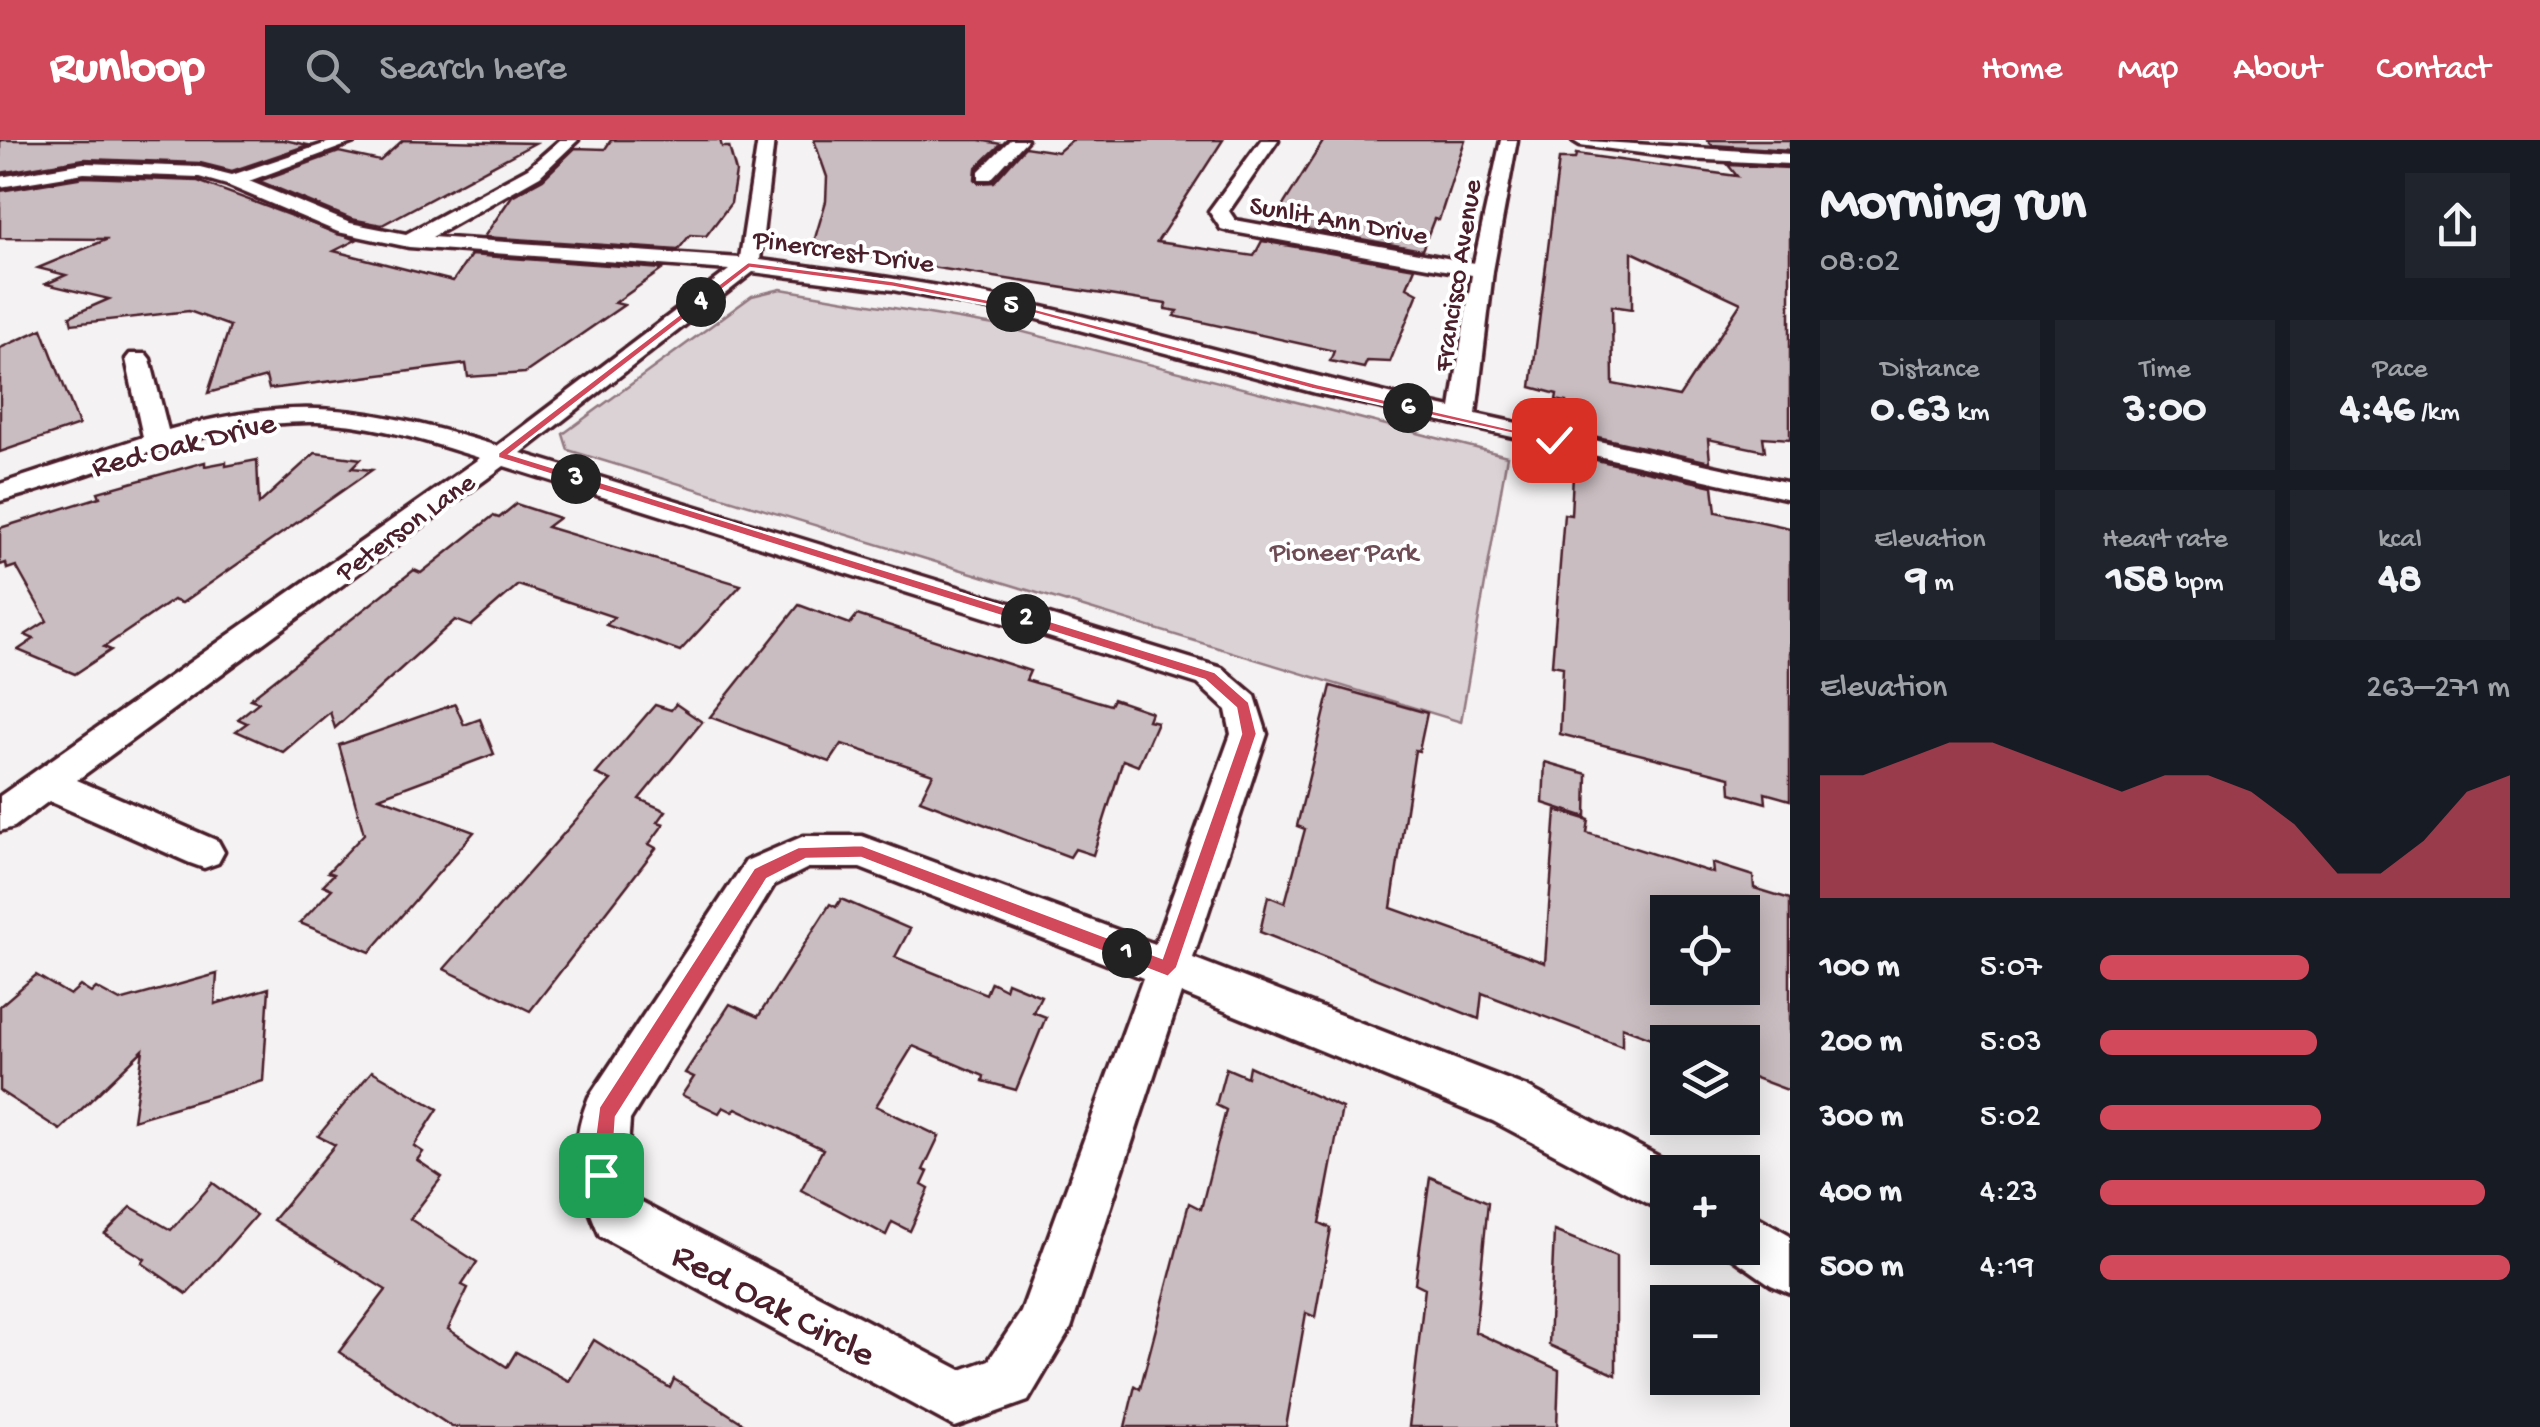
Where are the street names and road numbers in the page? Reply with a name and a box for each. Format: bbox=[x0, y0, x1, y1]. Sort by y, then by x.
street label: Francisco Avenue bbox=[1428, 177, 1491, 375]
street label: Sunlit Ann Drive bbox=[1246, 191, 1431, 254]
street label: Pinercrest Drive bbox=[750, 224, 937, 283]
street label: Red Oak Drive bbox=[88, 406, 281, 488]
street label: Peterson Lane bbox=[330, 467, 483, 591]
street label: Red Oak Circle bbox=[663, 1235, 882, 1379]

